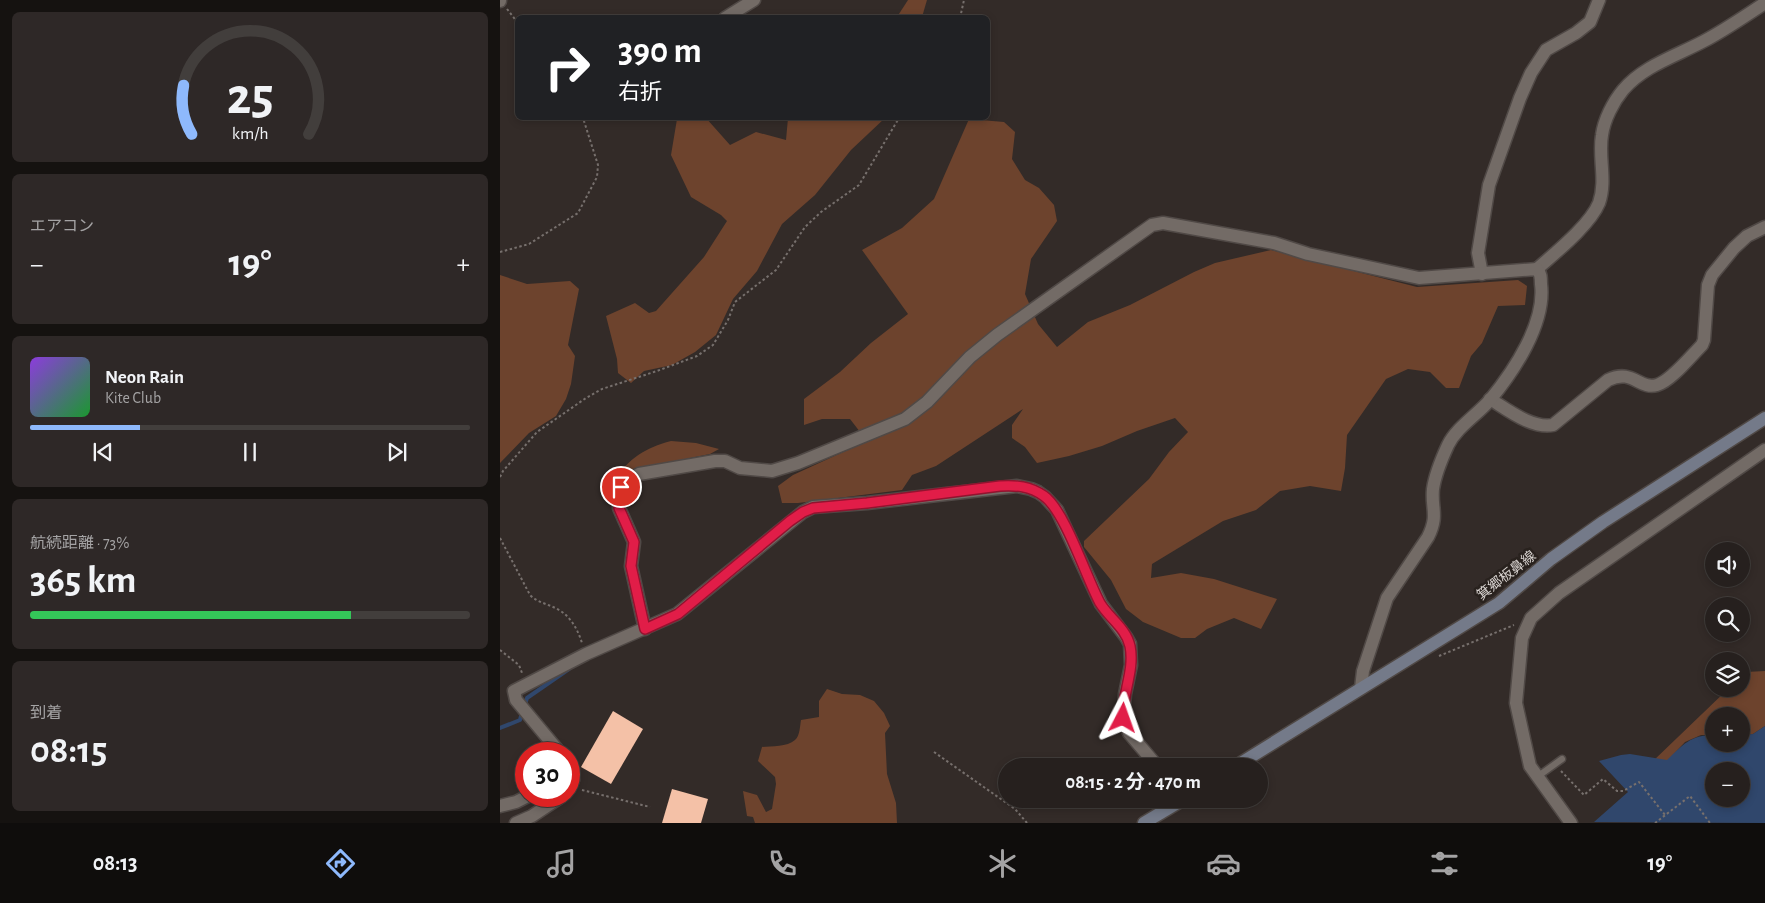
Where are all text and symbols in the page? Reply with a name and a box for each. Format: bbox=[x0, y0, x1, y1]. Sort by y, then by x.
text: 390 m bbox=[618, 34, 702, 69]
icon: right bbox=[535, 35, 600, 100]
text: 25 bbox=[227, 71, 273, 123]
text: 右折 bbox=[618, 81, 662, 103]
text: km/h bbox=[232, 125, 268, 143]
text: エアコン bbox=[30, 218, 94, 234]
text: 19° bbox=[228, 245, 272, 283]
text: − bbox=[30, 251, 43, 279]
text: + bbox=[457, 251, 470, 279]
text: Neon Rain bbox=[105, 368, 184, 387]
text: Kite Club bbox=[105, 390, 161, 406]
icon: previous bbox=[89, 438, 117, 466]
icon: pause bbox=[236, 438, 264, 466]
icon: next bbox=[383, 438, 411, 466]
pin bbox=[600, 466, 642, 508]
icon: arrive bbox=[607, 473, 635, 501]
text: 航続距離 · 73% bbox=[30, 535, 129, 551]
map controls bbox=[1705, 542, 1750, 807]
button: sound bbox=[1705, 542, 1750, 587]
street label: 箕郷板鼻線 bbox=[1473, 547, 1539, 603]
text: 365 km bbox=[30, 562, 136, 600]
button: search bbox=[1705, 597, 1750, 642]
button: layers bbox=[1705, 652, 1750, 697]
position arrow bbox=[1096, 691, 1148, 743]
text: 到着 bbox=[30, 705, 62, 721]
button: + bbox=[1705, 707, 1750, 752]
text: 08:15 bbox=[30, 732, 107, 770]
speed limit sign: 30 bbox=[515, 742, 580, 807]
button: − bbox=[1705, 762, 1750, 807]
text: 08:15 · 2 分 · 470 m bbox=[1065, 773, 1201, 792]
icon: directions bbox=[323, 846, 358, 881]
icon: music bbox=[544, 846, 579, 881]
icon: phone bbox=[765, 846, 800, 881]
icon: climate bbox=[985, 846, 1020, 881]
icon: car bbox=[1206, 846, 1241, 881]
icon: filters bbox=[1427, 846, 1462, 881]
text: 08:13 bbox=[93, 852, 138, 874]
text: 19° bbox=[1647, 852, 1672, 874]

